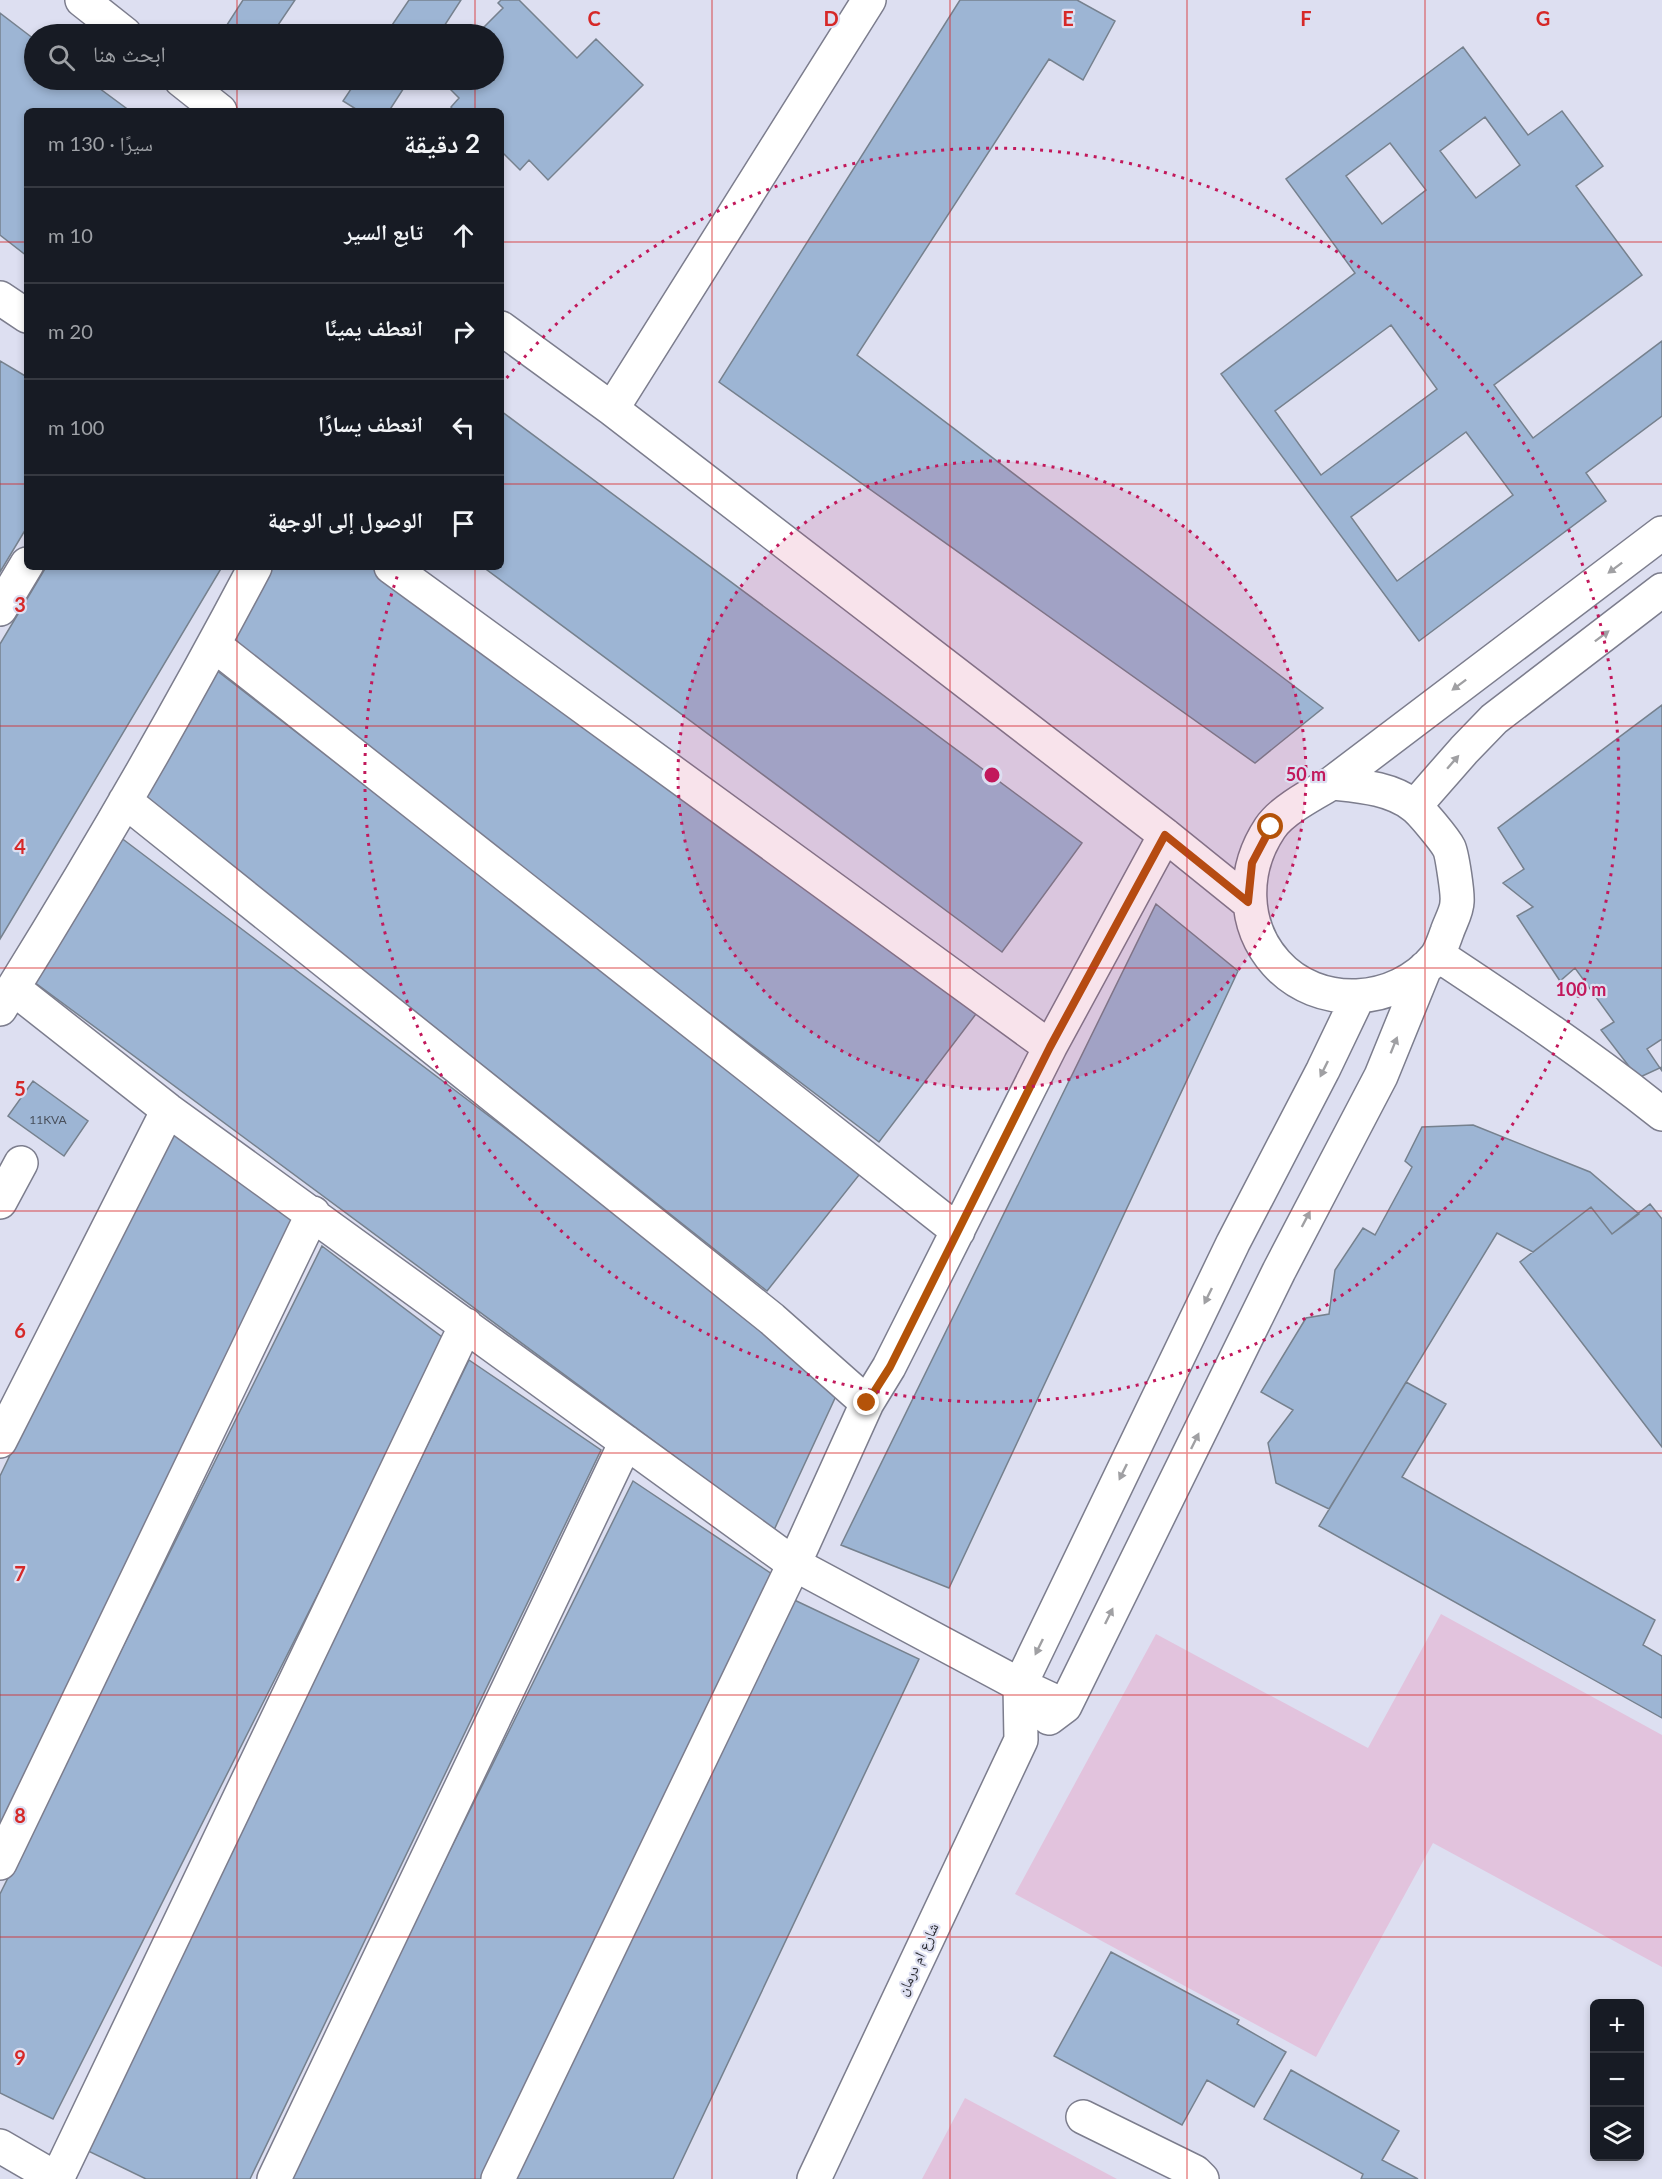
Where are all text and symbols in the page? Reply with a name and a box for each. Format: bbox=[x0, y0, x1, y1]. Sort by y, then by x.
text: C bbox=[587, 6, 601, 30]
text: D bbox=[823, 6, 839, 30]
text: E bbox=[1062, 6, 1074, 30]
text: F bbox=[1300, 6, 1312, 30]
text: G bbox=[1536, 6, 1550, 30]
search box bbox=[24, 24, 504, 90]
text: ابحث هنا bbox=[93, 40, 166, 67]
icon: search bbox=[45, 41, 78, 74]
text: 2 دقيقة bbox=[404, 127, 480, 159]
text: سيرًا · 130 m bbox=[48, 131, 153, 155]
text: تابع السير bbox=[344, 218, 423, 245]
icon: ahead bbox=[447, 219, 480, 252]
text: 10 m bbox=[48, 223, 93, 247]
text: انعطف يمينًا bbox=[324, 314, 423, 341]
icon: right bbox=[447, 315, 480, 348]
text: 20 m bbox=[48, 319, 93, 343]
text: انعطف يسارًا bbox=[318, 410, 423, 437]
icon: left bbox=[447, 411, 480, 444]
text: 100 m bbox=[48, 415, 104, 439]
text: الوصول إلى الوجهة bbox=[268, 506, 423, 533]
icon: arrive bbox=[447, 507, 480, 540]
one-way arrow bbox=[1608, 562, 1624, 574]
text: 3 bbox=[14, 592, 26, 616]
one-way arrow bbox=[1594, 630, 1610, 643]
one-way arrow bbox=[1451, 679, 1467, 691]
one-way arrow bbox=[1447, 754, 1460, 770]
text: 50 m bbox=[1286, 763, 1326, 785]
centre of rings bbox=[982, 765, 1002, 785]
route start bbox=[1257, 813, 1283, 839]
text: 4 bbox=[14, 834, 26, 858]
text: 100 m bbox=[1556, 978, 1606, 1000]
one-way arrow bbox=[1390, 1036, 1399, 1054]
one-way arrow bbox=[1319, 1060, 1328, 1077]
text: 5 bbox=[14, 1076, 26, 1100]
house number: 11KVA bbox=[29, 1112, 68, 1127]
one-way arrow bbox=[1301, 1210, 1310, 1227]
one-way arrow bbox=[1203, 1287, 1212, 1304]
text: 6 bbox=[14, 1318, 26, 1342]
route end bbox=[853, 1389, 879, 1415]
one-way arrow bbox=[1191, 1432, 1200, 1449]
one-way arrow bbox=[1119, 1463, 1128, 1480]
text: 7 bbox=[14, 1561, 26, 1585]
one-way arrow bbox=[1104, 1607, 1114, 1625]
one-way arrow bbox=[1034, 1639, 1043, 1656]
text: 8 bbox=[14, 1803, 26, 1827]
street label: شارع ام درمان bbox=[892, 1919, 944, 1999]
map controls bbox=[1590, 1999, 1644, 2161]
button: + bbox=[1590, 1999, 1644, 2053]
text: 9 bbox=[14, 2045, 26, 2069]
button: − bbox=[1590, 2053, 1644, 2107]
button: layers bbox=[1590, 2107, 1644, 2161]

